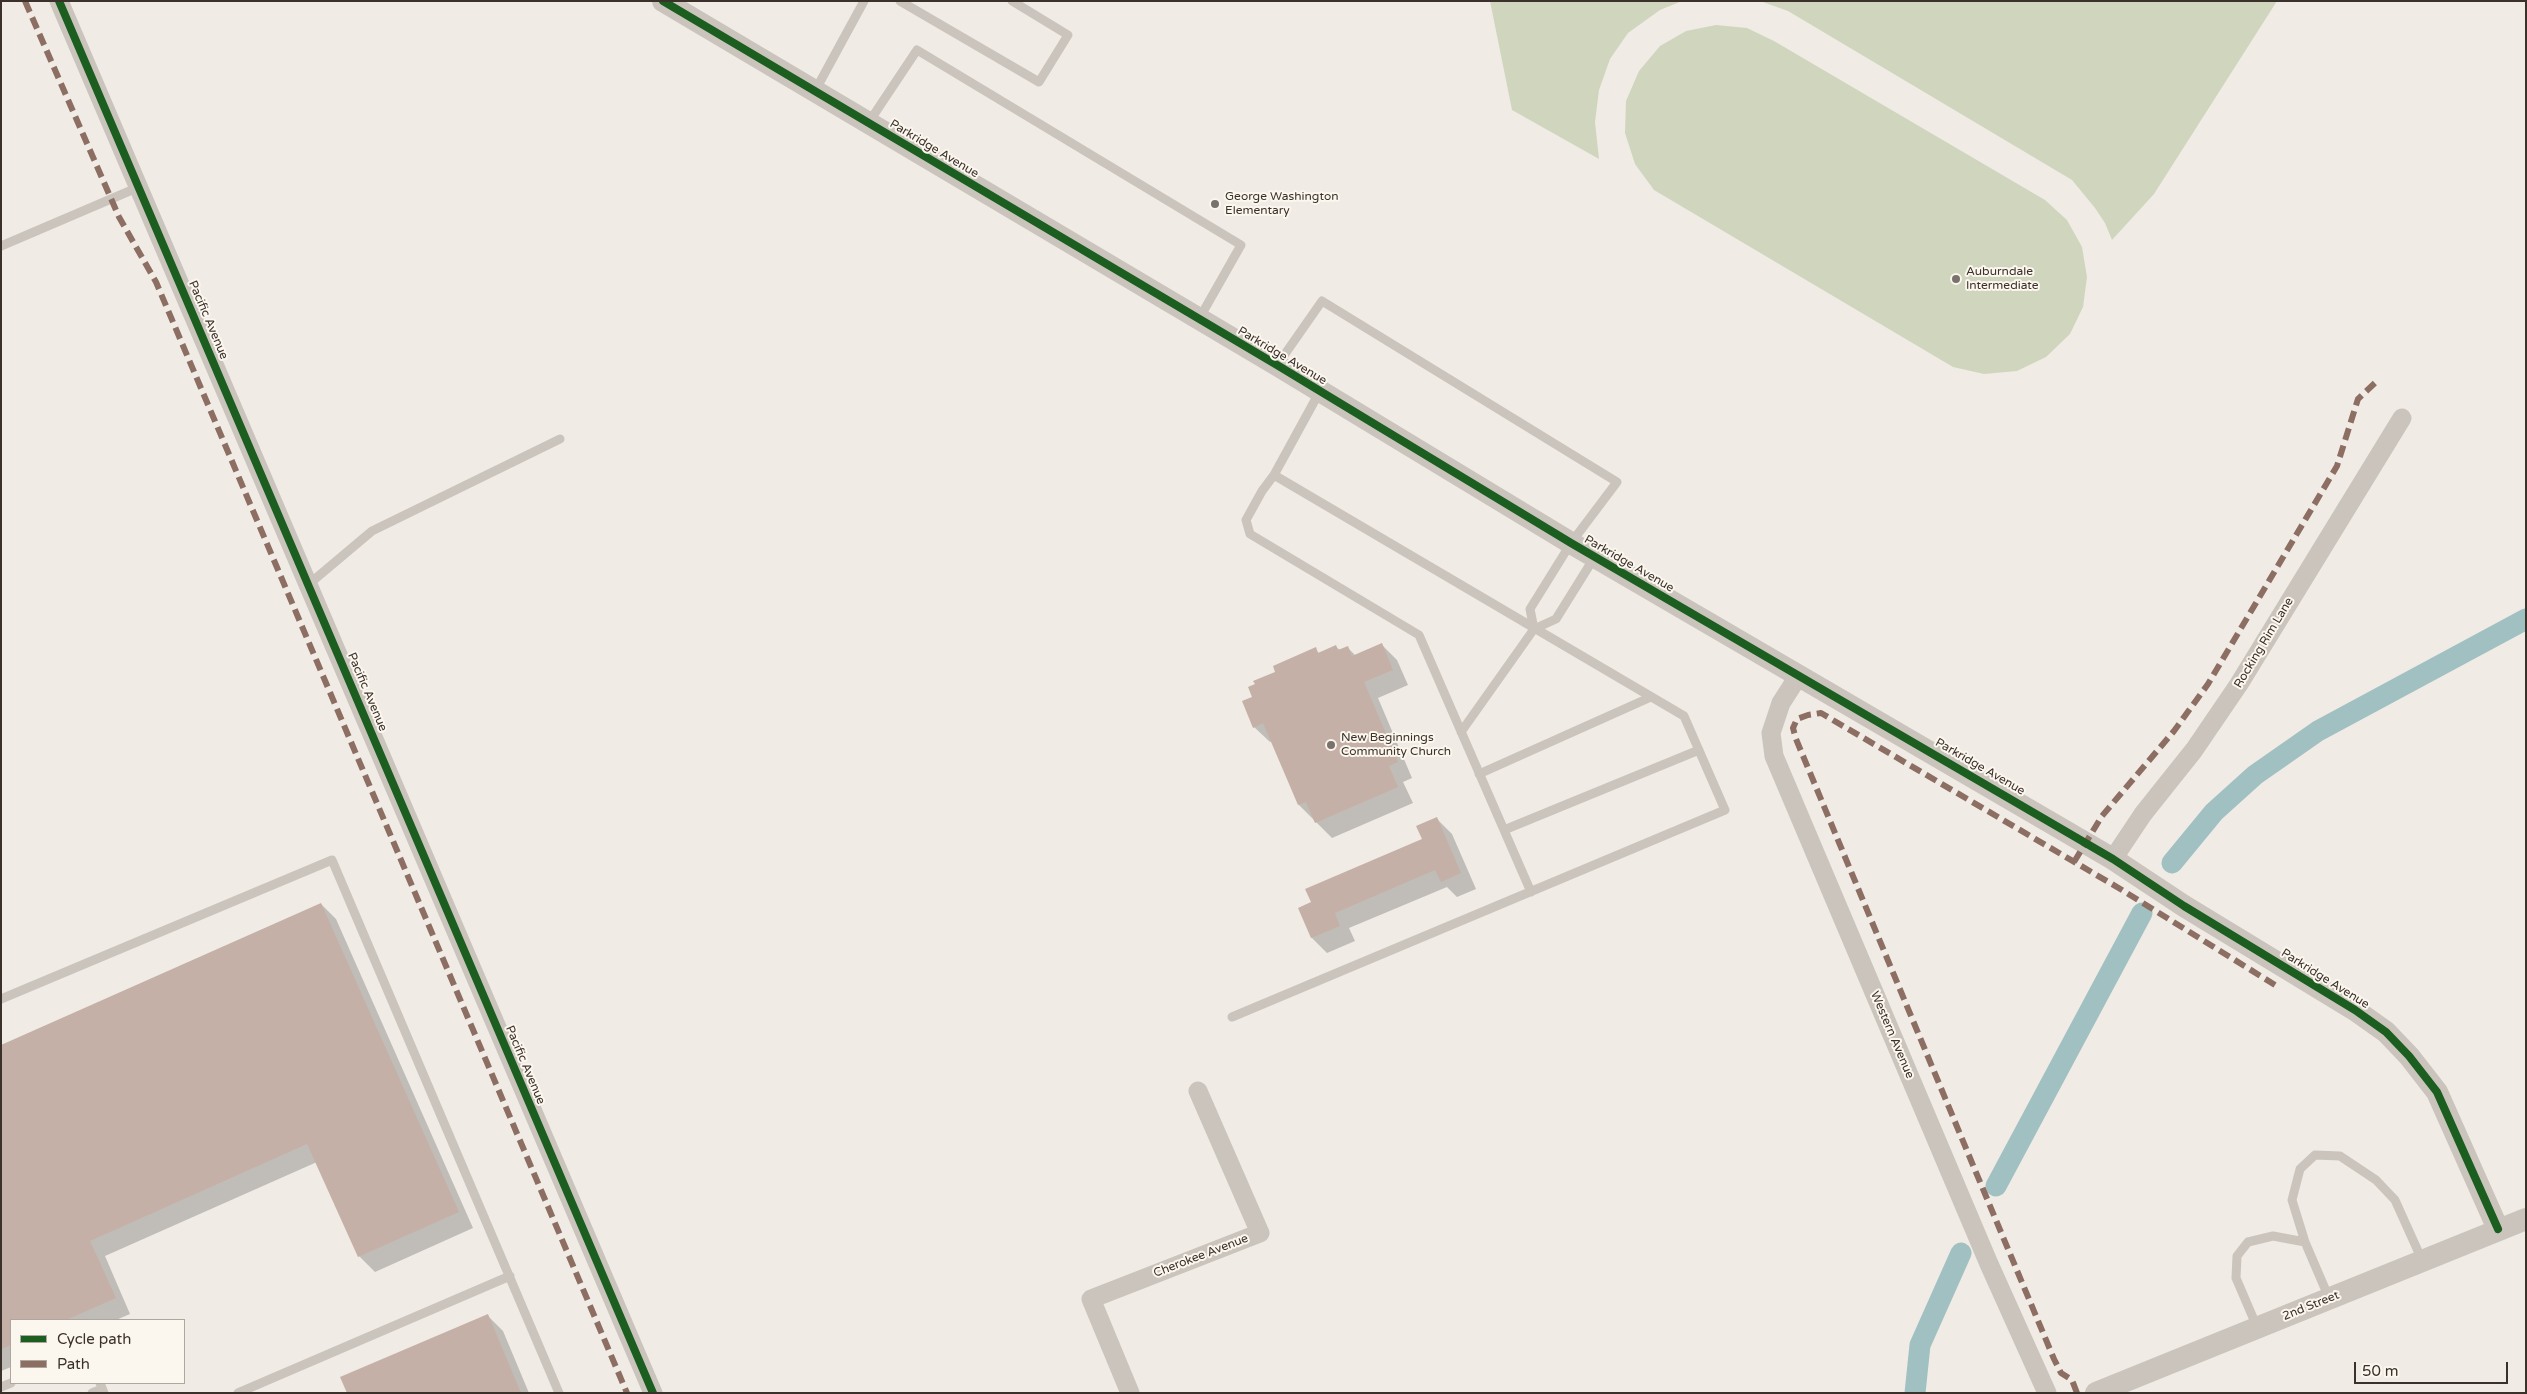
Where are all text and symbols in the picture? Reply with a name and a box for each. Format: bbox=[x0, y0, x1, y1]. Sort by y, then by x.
street label: Parkridge Avenue bbox=[887, 117, 981, 181]
place label: George Washington Elementary bbox=[1225, 190, 1339, 218]
marker: George Washington Elementary bbox=[1209, 198, 1221, 210]
place label: Auburndale Intermediate bbox=[1966, 265, 2039, 293]
marker: Auburndale Intermediate bbox=[1950, 273, 1962, 285]
street label: Pacific Avenue bbox=[185, 279, 231, 361]
street label: Parkridge Avenue bbox=[1235, 324, 1329, 388]
street label: Parkridge Avenue bbox=[1582, 532, 1676, 596]
street label: Rocking Rim Lane bbox=[2231, 595, 2297, 691]
street label: Pacific Avenue bbox=[344, 651, 390, 733]
place label: New Beginnings Community Church bbox=[1341, 731, 1451, 759]
street label: Parkridge Avenue bbox=[1933, 735, 2027, 799]
marker: New Beginnings Community Church bbox=[1325, 739, 1337, 751]
street label: Parkridge Avenue bbox=[2278, 946, 2372, 1012]
street label: Western Avenue bbox=[1867, 989, 1917, 1081]
street label: Pacific Avenue bbox=[502, 1024, 548, 1106]
street label: Cherokee Avenue bbox=[1152, 1231, 1250, 1281]
street label: 2nd Street bbox=[2281, 1288, 2341, 1324]
legend bbox=[10, 1319, 185, 1384]
text: Cycle path bbox=[57, 1330, 131, 1348]
scale bar bbox=[2357, 1352, 2511, 1384]
text: Path bbox=[57, 1355, 90, 1373]
text: 50 m bbox=[2362, 1362, 2399, 1380]

